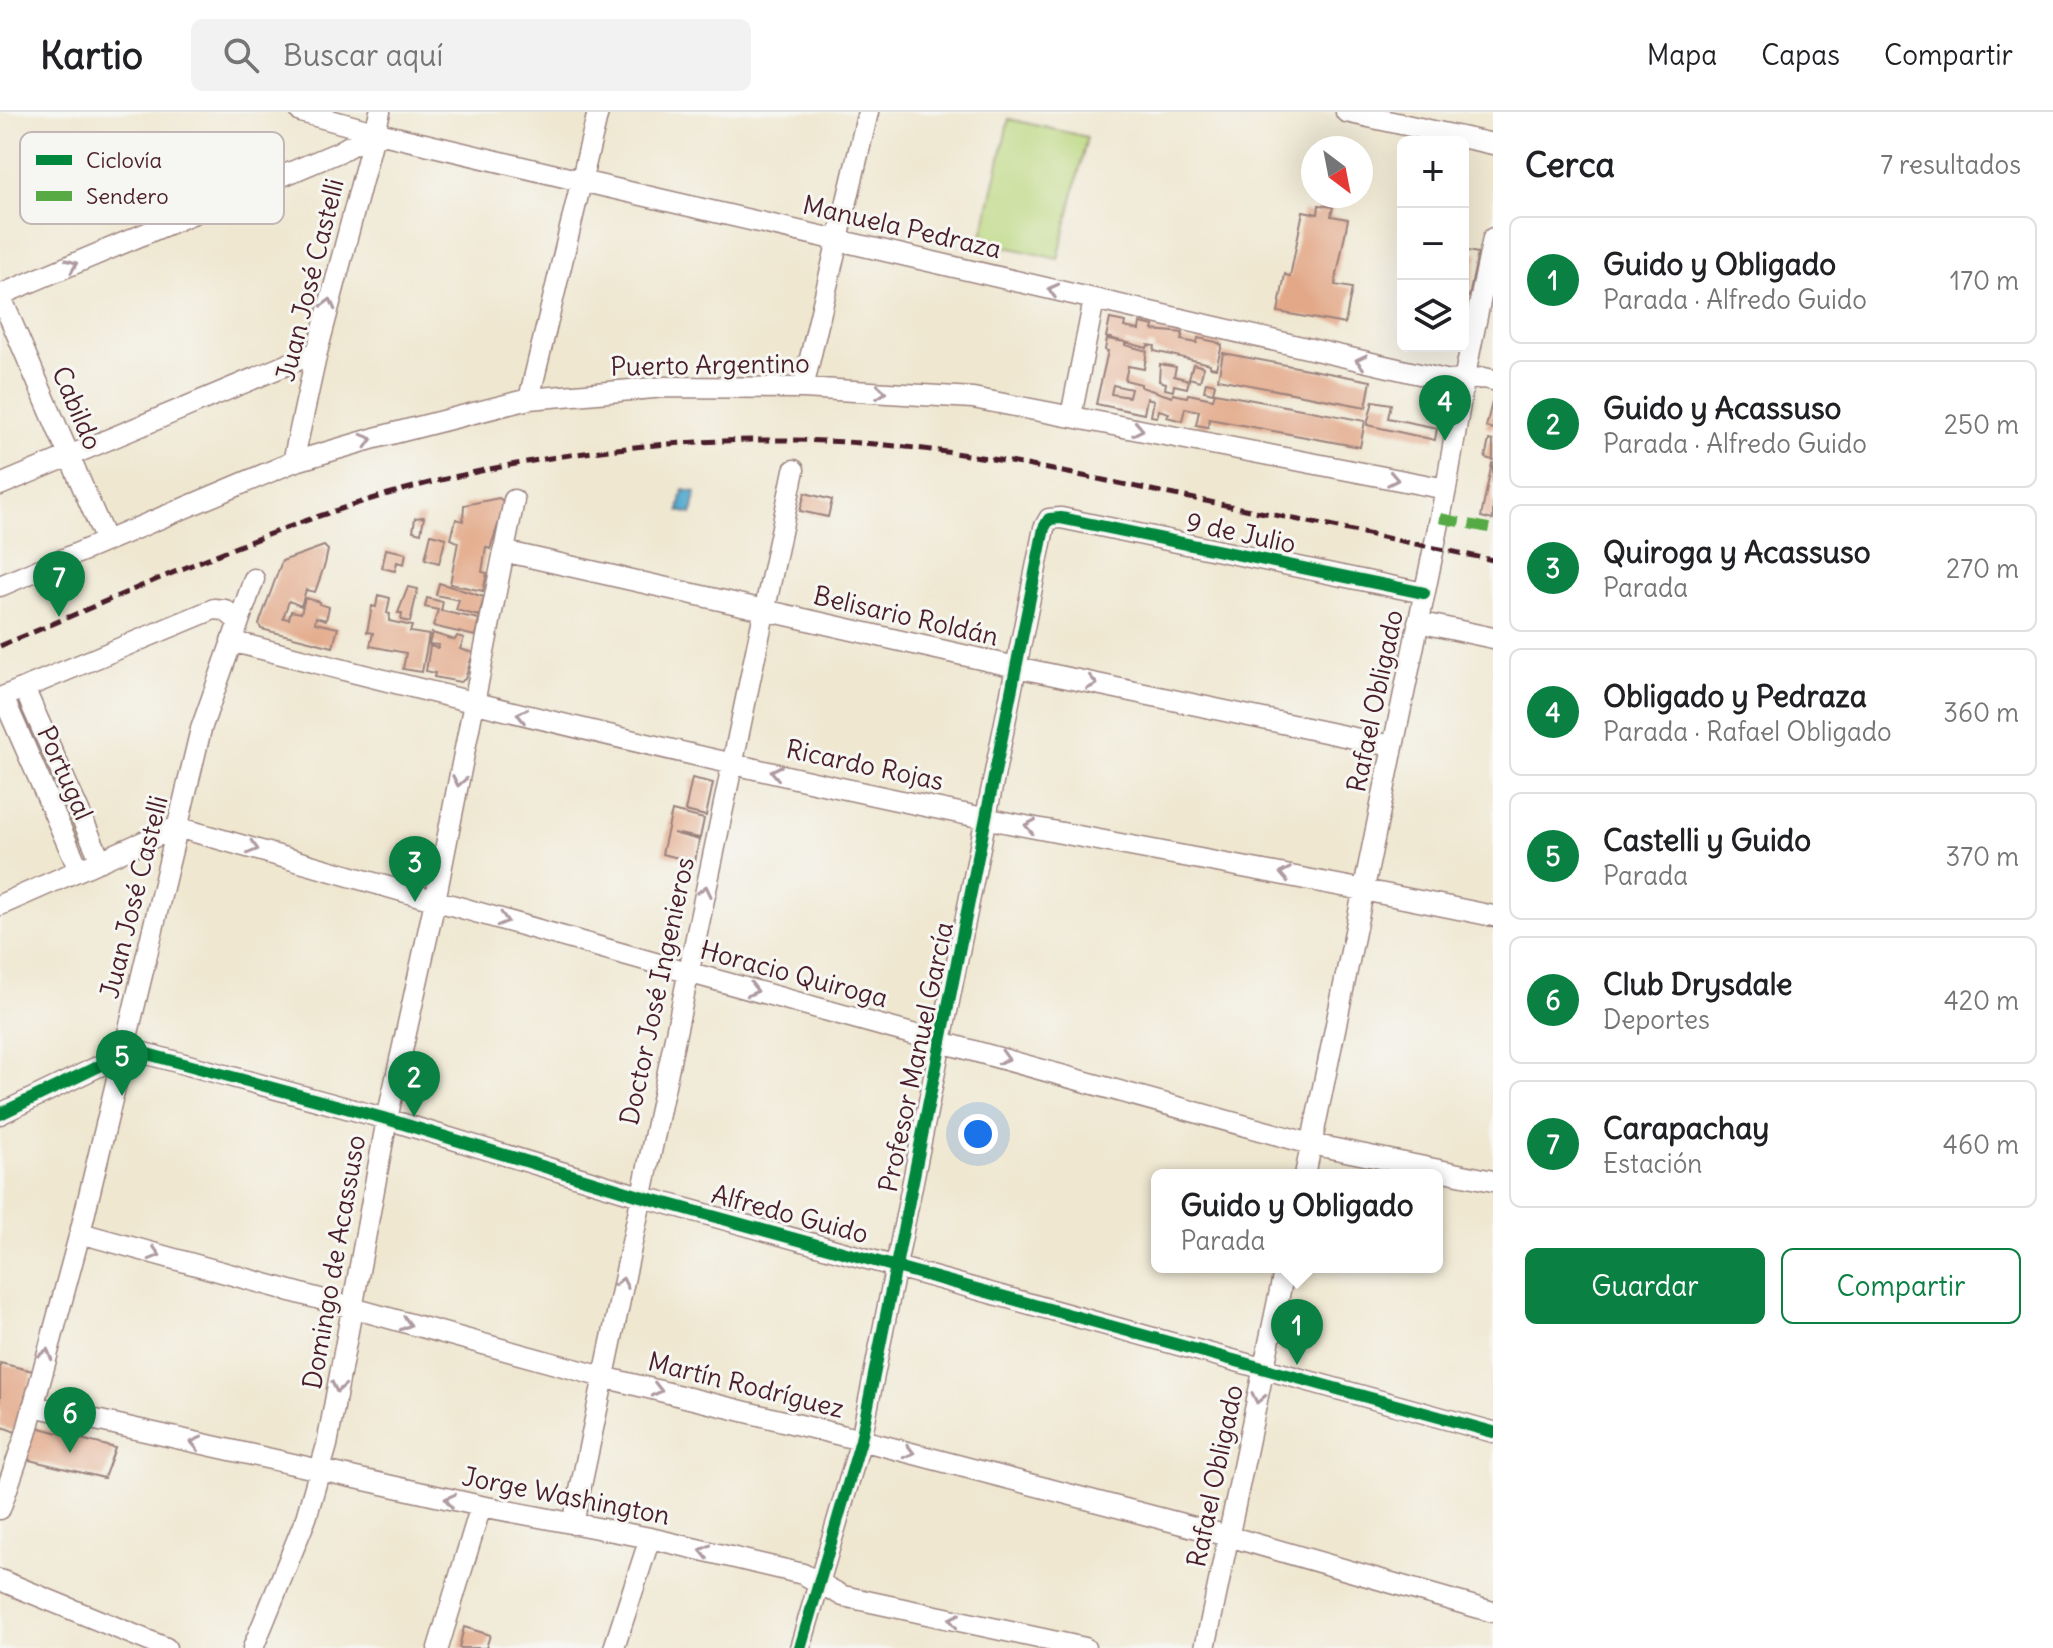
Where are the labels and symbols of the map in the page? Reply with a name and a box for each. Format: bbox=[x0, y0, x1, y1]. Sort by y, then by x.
legend bbox=[20, 132, 284, 224]
north arrow bbox=[1301, 136, 1373, 208]
text: Ciclovía bbox=[86, 146, 162, 174]
street label: Juan José Castelli bbox=[268, 175, 351, 385]
text: Sendero bbox=[86, 182, 169, 210]
street label: Manuela Pedraza bbox=[800, 188, 1005, 265]
one-way arrow bbox=[64, 258, 78, 275]
one-way arrow bbox=[1046, 282, 1060, 299]
one-way arrow bbox=[320, 298, 337, 312]
street label: Puerto Argentino bbox=[610, 346, 810, 383]
one-way arrow bbox=[1354, 353, 1368, 370]
street label: Cabildo bbox=[45, 361, 110, 455]
pin: 4 bbox=[1419, 375, 1471, 441]
one-way arrow bbox=[875, 384, 888, 401]
one-way arrow bbox=[1130, 420, 1144, 437]
one-way arrow bbox=[360, 433, 374, 449]
one-way arrow bbox=[1386, 469, 1400, 486]
street label: 9 de Julio bbox=[1183, 505, 1299, 560]
pin: 7 bbox=[33, 551, 85, 617]
street label: Belisario Roldán bbox=[811, 578, 1002, 653]
street label: Rafael Obligado bbox=[1339, 607, 1410, 795]
one-way arrow bbox=[1085, 674, 1098, 691]
one-way arrow bbox=[516, 707, 529, 724]
street label: Portugal bbox=[30, 721, 101, 825]
street label: Ricardo Rojas bbox=[783, 732, 947, 797]
one-way arrow bbox=[769, 764, 783, 781]
one-way arrow bbox=[451, 773, 468, 787]
street label: Juan José Castelli bbox=[92, 792, 175, 1002]
one-way arrow bbox=[1023, 819, 1037, 836]
pin: 3 bbox=[389, 836, 441, 902]
one-way arrow bbox=[245, 839, 259, 855]
street label: Doctor José Ingenieros bbox=[612, 854, 701, 1128]
one-way arrow bbox=[1279, 867, 1292, 884]
one-way arrow bbox=[696, 885, 713, 899]
one-way arrow bbox=[495, 910, 509, 927]
street label: Profesor Manuel García bbox=[871, 919, 960, 1195]
street label: Horacio Quiroga bbox=[697, 933, 892, 1014]
one-way arrow bbox=[745, 980, 759, 997]
pin: 5 bbox=[96, 1030, 148, 1096]
one-way arrow bbox=[996, 1049, 1010, 1065]
pin: 2 bbox=[388, 1051, 440, 1117]
your location bbox=[958, 1114, 998, 1154]
street label: Domingo de Acassuso bbox=[295, 1132, 372, 1391]
street label: Alfredo Guido bbox=[708, 1177, 872, 1250]
one-way arrow bbox=[148, 1245, 162, 1262]
one-way arrow bbox=[613, 1276, 630, 1290]
pin: 1 bbox=[1271, 1299, 1323, 1365]
one-way arrow bbox=[398, 1315, 412, 1331]
street label: Martín Rodríguez bbox=[645, 1344, 848, 1425]
one-way arrow bbox=[36, 1348, 53, 1361]
one-way arrow bbox=[331, 1380, 348, 1393]
one-way arrow bbox=[650, 1380, 663, 1397]
street label: Rafael Obligado bbox=[1179, 1382, 1250, 1570]
pin: 6 bbox=[44, 1387, 96, 1453]
one-way arrow bbox=[1250, 1391, 1267, 1405]
one-way arrow bbox=[190, 1435, 204, 1452]
one-way arrow bbox=[902, 1443, 916, 1460]
street label: Jorge Washington bbox=[459, 1459, 673, 1532]
one-way arrow bbox=[444, 1492, 457, 1509]
one-way arrow bbox=[698, 1543, 712, 1560]
one-way arrow bbox=[947, 1612, 961, 1629]

